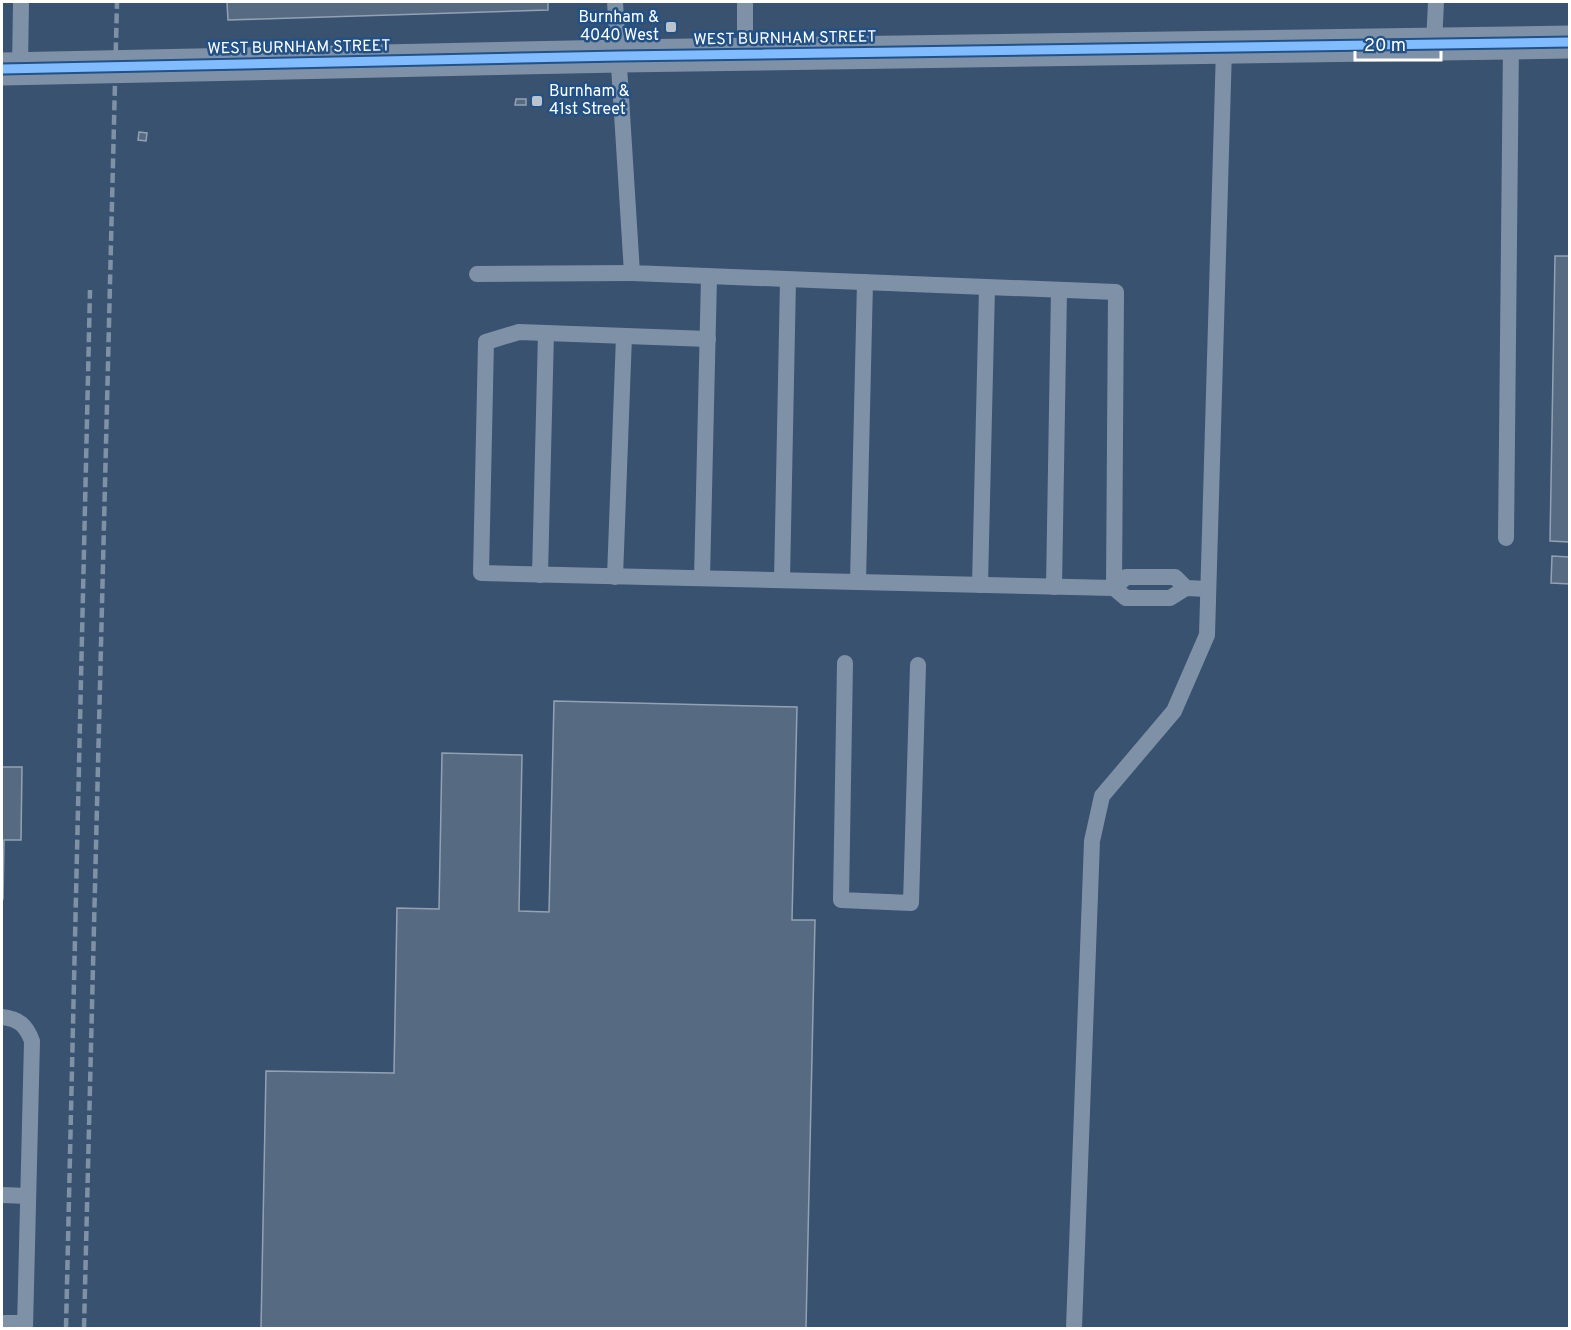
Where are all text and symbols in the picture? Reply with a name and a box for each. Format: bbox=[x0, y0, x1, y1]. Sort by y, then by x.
place label: Burnham & 4040 West bbox=[578, 8, 659, 46]
marker: Burnham & 4040 West bbox=[664, 20, 678, 34]
scale bar bbox=[1355, 24, 1440, 62]
street label: WEST BURNHAM STREET bbox=[693, 27, 877, 51]
text: 20 m bbox=[1364, 35, 1406, 58]
street label: WEST BURNHAM STREET bbox=[207, 36, 391, 60]
place label: Burnham & 41st Street bbox=[549, 82, 630, 120]
marker: Burnham & 41st Street bbox=[530, 94, 544, 108]

